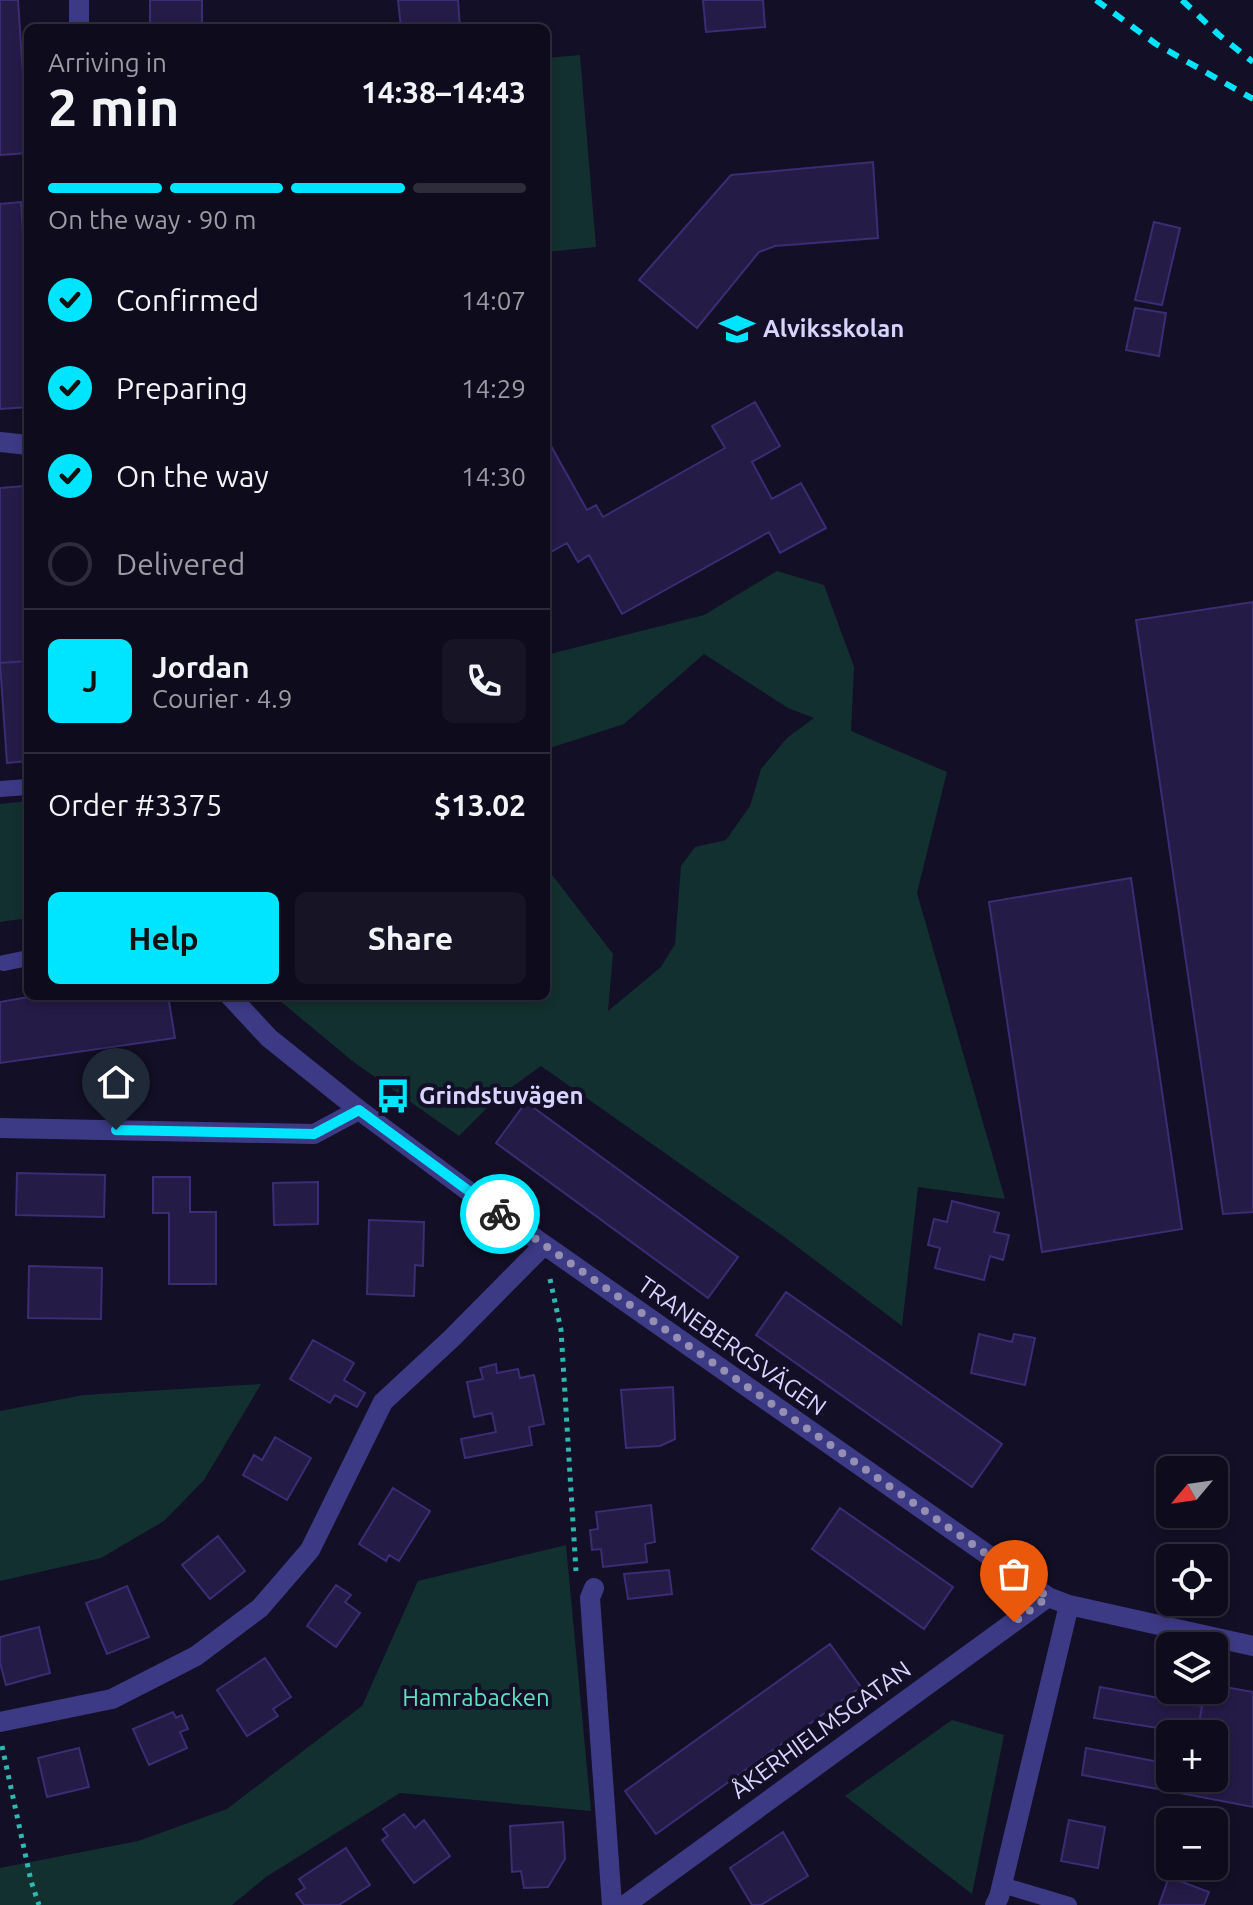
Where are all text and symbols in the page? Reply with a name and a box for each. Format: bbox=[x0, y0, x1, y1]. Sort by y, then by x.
text: Arriving in bbox=[48, 48, 167, 77]
text: 14:38–14:43 bbox=[361, 75, 526, 109]
text: 2 min bbox=[48, 78, 179, 136]
text: On the way · 90 m bbox=[48, 205, 256, 234]
icon: check bbox=[48, 278, 92, 322]
text: Confirmed bbox=[116, 283, 259, 317]
text: 14:07 bbox=[461, 286, 526, 315]
school or university icon: Alviksskolan bbox=[718, 310, 756, 348]
place label: Alviksskolan bbox=[763, 315, 904, 342]
icon: check bbox=[48, 366, 92, 410]
text: Preparing bbox=[116, 371, 248, 405]
text: 14:29 bbox=[461, 374, 526, 403]
icon: check bbox=[48, 454, 92, 498]
text: On the way bbox=[116, 459, 269, 493]
text: 14:30 bbox=[461, 462, 526, 491]
text: Delivered bbox=[116, 547, 245, 581]
button: phone bbox=[442, 639, 526, 723]
text: Jordan bbox=[152, 650, 250, 684]
text: J bbox=[82, 664, 98, 698]
text: Courier · 4.9 bbox=[152, 684, 292, 713]
text: Order #3375 bbox=[48, 788, 222, 822]
text: $13.02 bbox=[434, 788, 526, 822]
button: Help bbox=[48, 892, 279, 984]
button: Share bbox=[295, 892, 526, 984]
pin bbox=[82, 1048, 150, 1130]
icon: home bbox=[94, 1060, 138, 1104]
bus stop icon: Grindstuvägen bbox=[374, 1077, 412, 1115]
place label: Grindstuvägen bbox=[419, 1082, 584, 1109]
courier bbox=[460, 1174, 540, 1254]
icon: bike bbox=[478, 1192, 522, 1236]
street label: TRANEBERGSVÄGEN bbox=[633, 1271, 831, 1421]
north arrow bbox=[1156, 1456, 1228, 1528]
map controls bbox=[1156, 1456, 1228, 1880]
pin bbox=[980, 1540, 1048, 1622]
button: locate bbox=[1156, 1544, 1228, 1616]
icon: bag bbox=[992, 1552, 1036, 1596]
button: layers bbox=[1156, 1632, 1228, 1704]
street label: ÅKERHIELMSGATAN bbox=[726, 1655, 916, 1804]
park label: Hamrabacken bbox=[402, 1684, 550, 1711]
button: + bbox=[1156, 1720, 1228, 1792]
button: − bbox=[1156, 1808, 1228, 1880]

